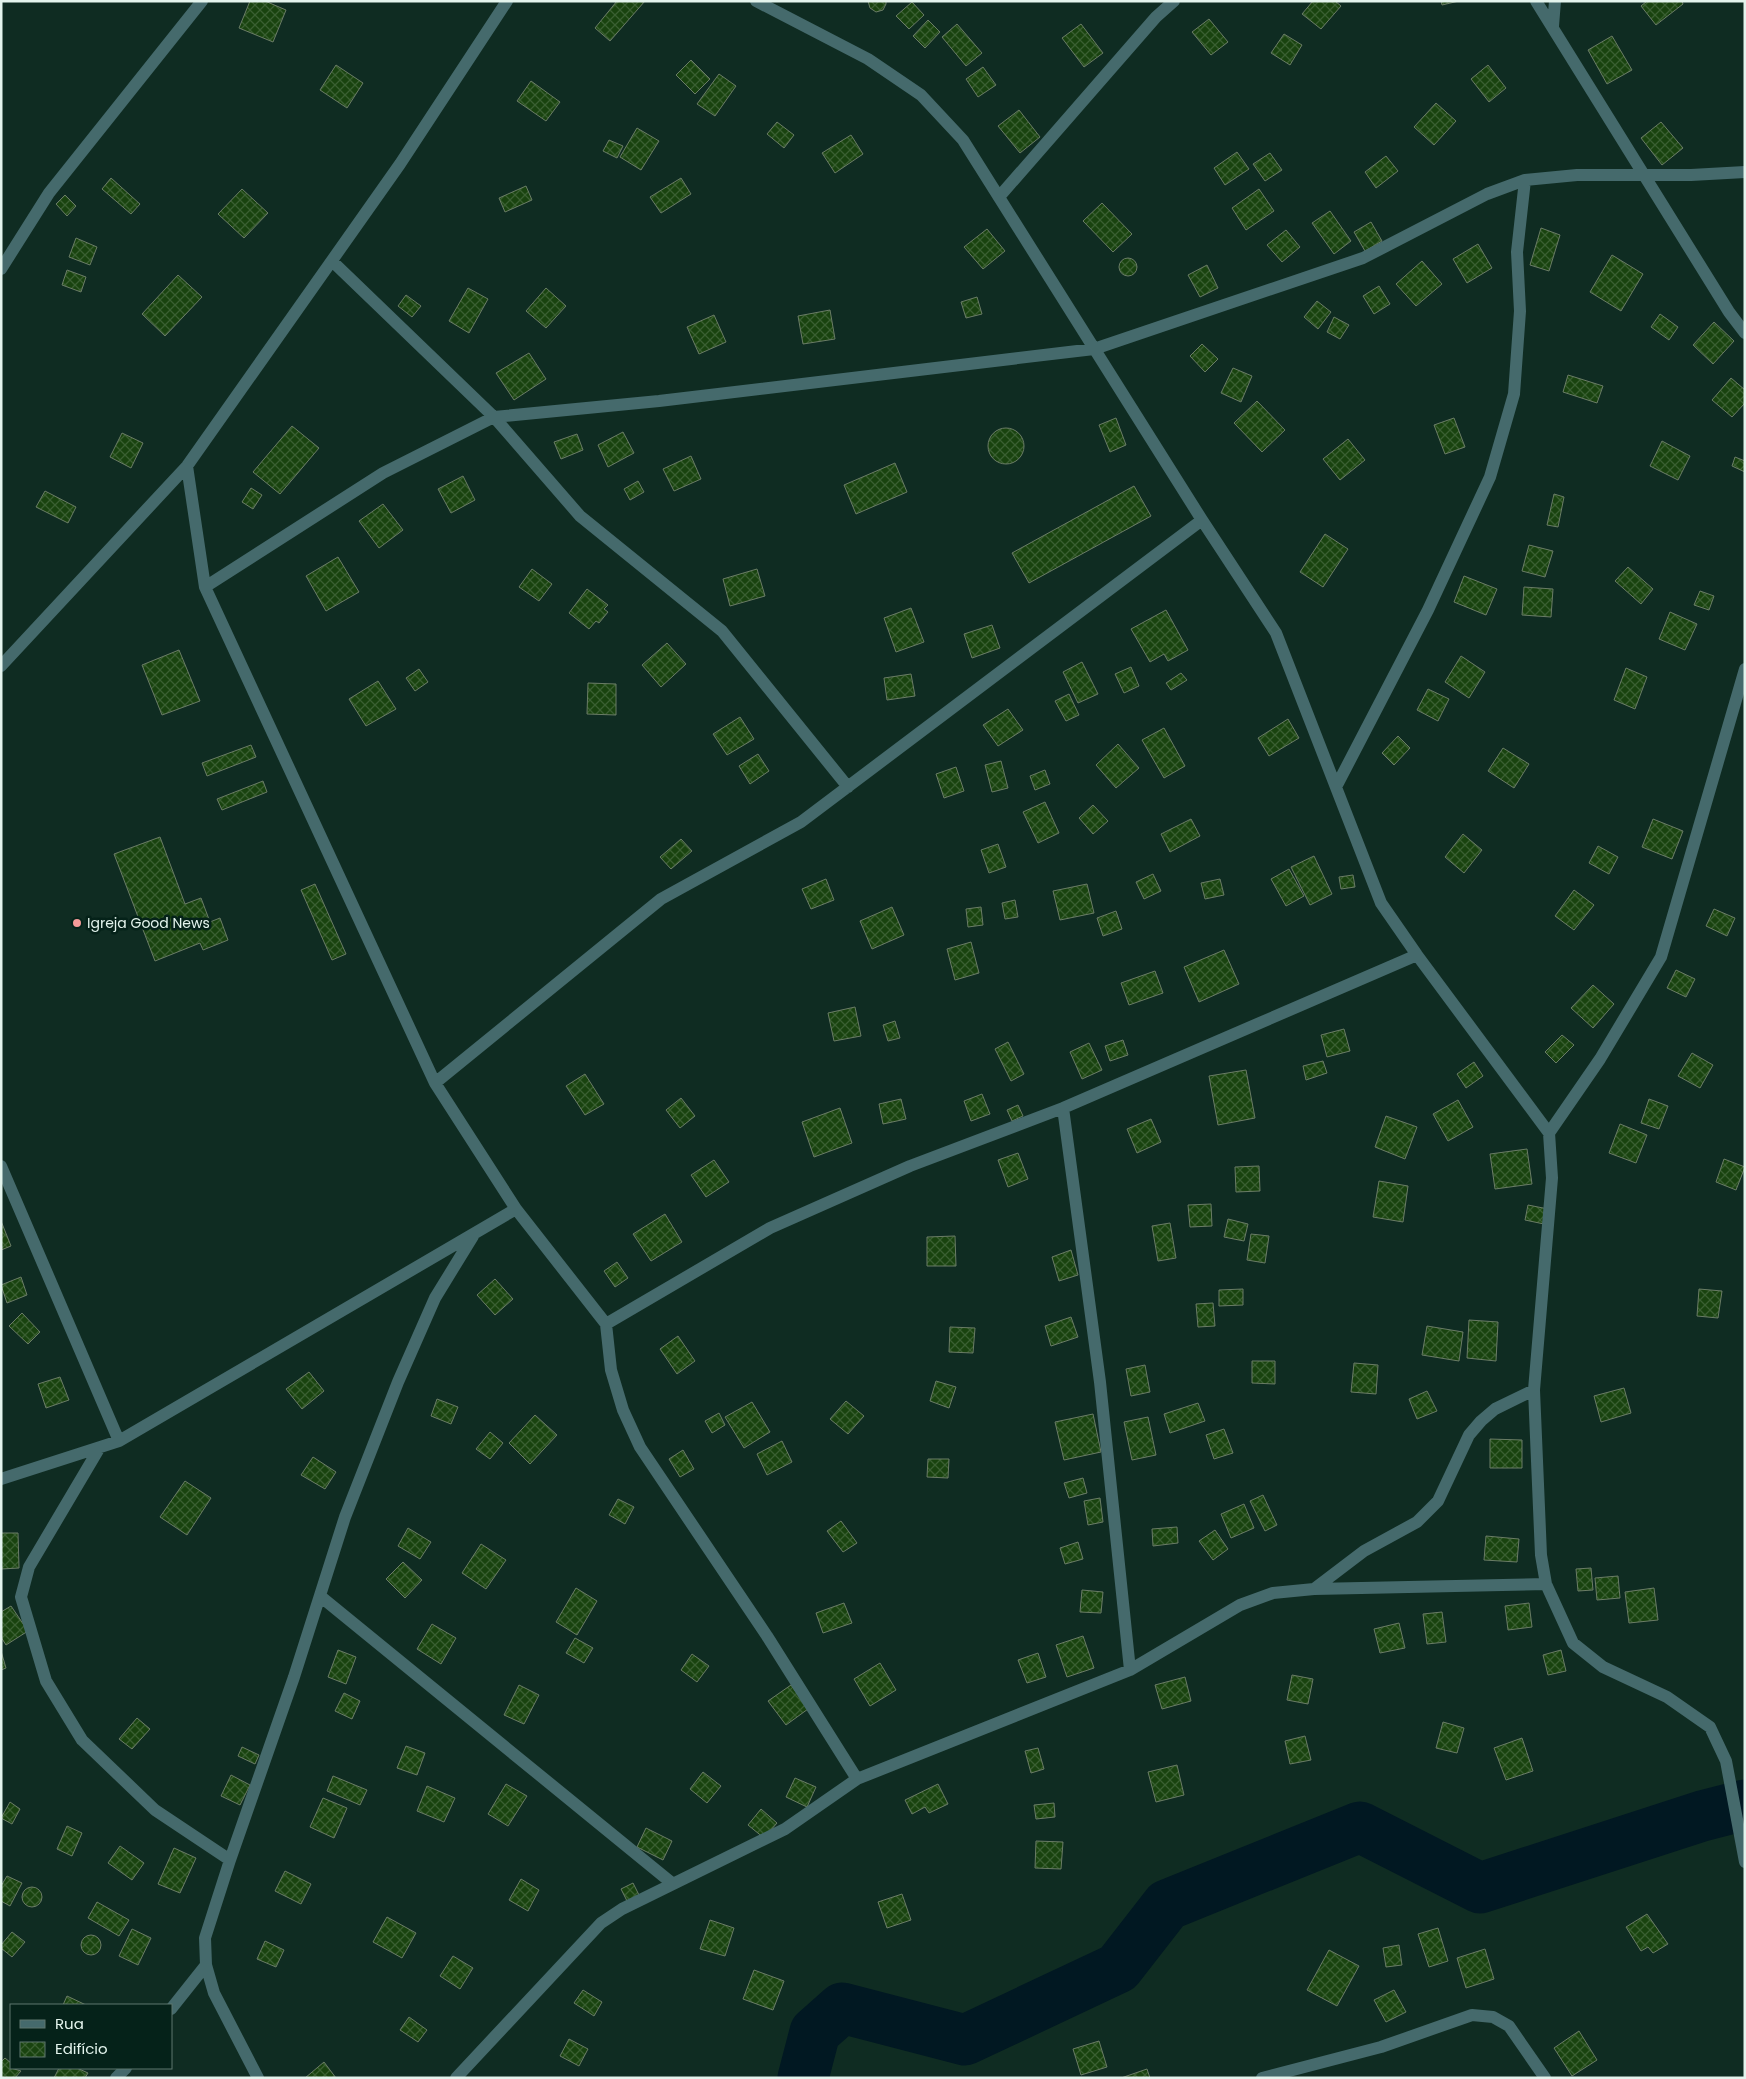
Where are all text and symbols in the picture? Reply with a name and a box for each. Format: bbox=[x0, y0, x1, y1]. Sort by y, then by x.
place label: Igreja Good News bbox=[87, 913, 210, 933]
marker: Igreja Good News bbox=[71, 917, 83, 929]
legend bbox=[10, 2004, 172, 2069]
text: Rua bbox=[55, 2013, 84, 2034]
text: Edifício bbox=[55, 2038, 108, 2059]

